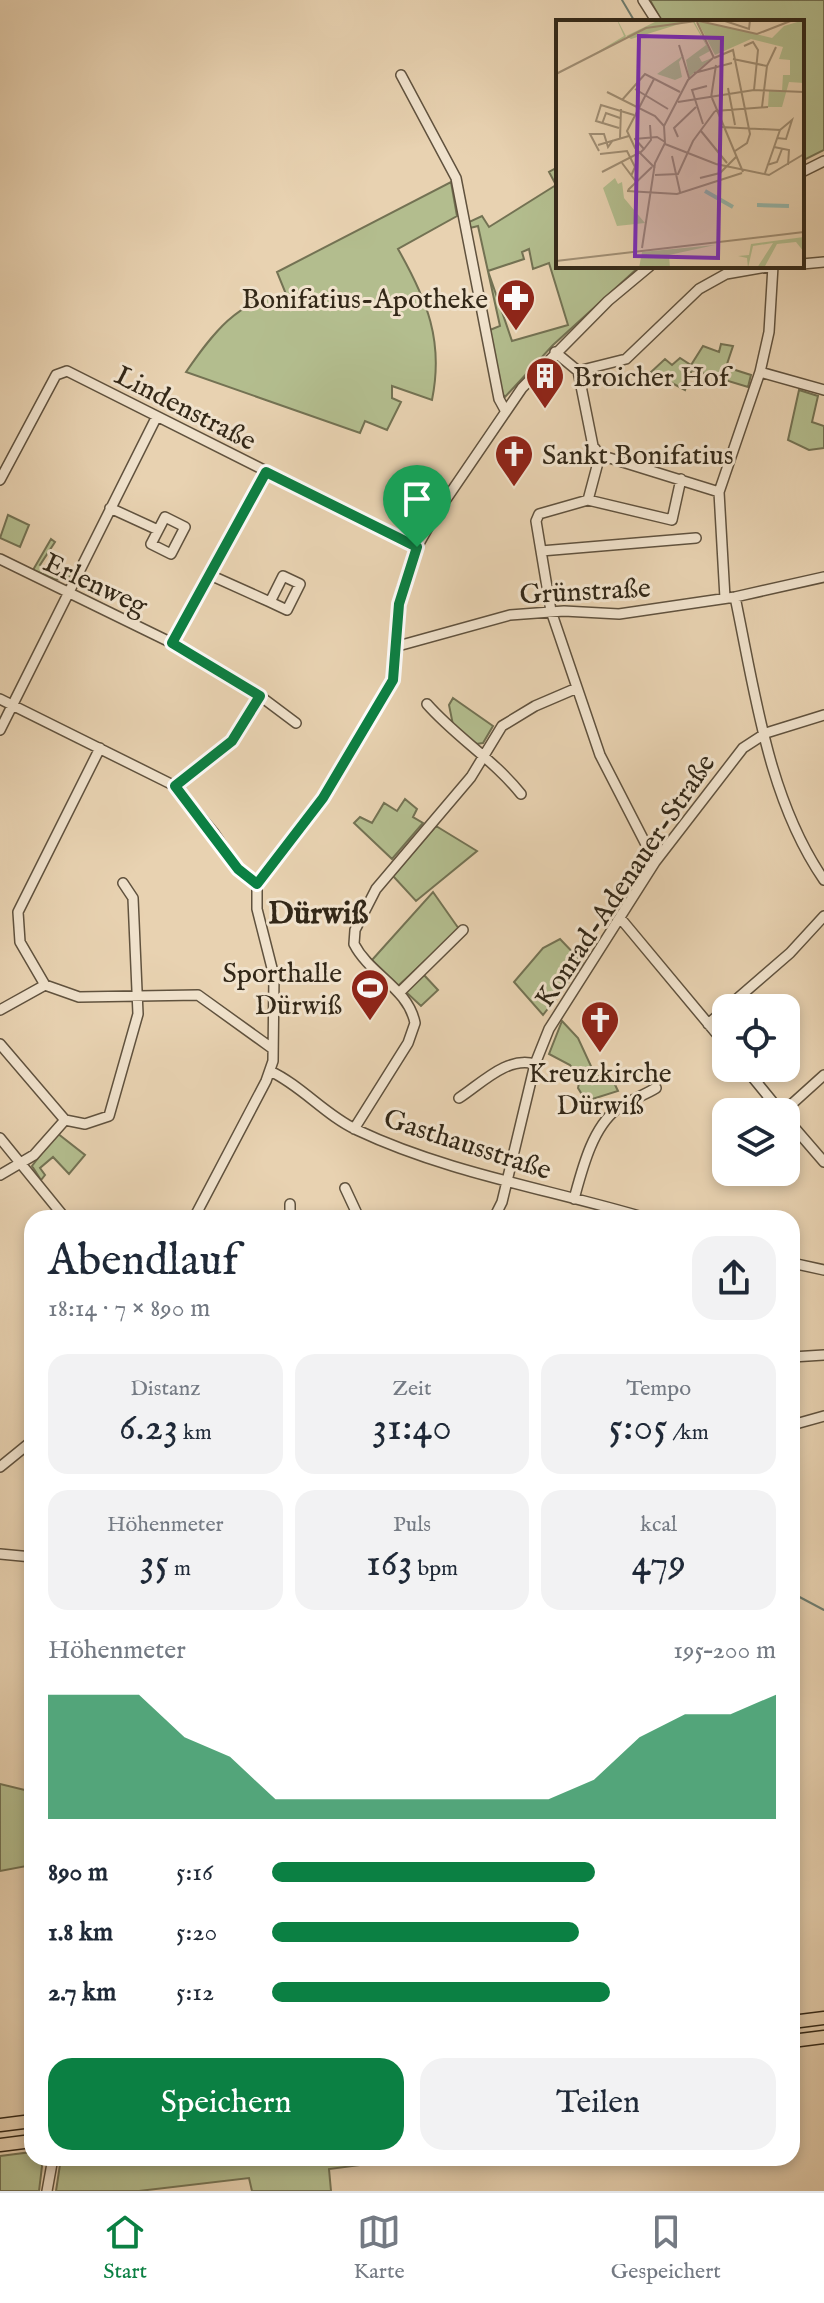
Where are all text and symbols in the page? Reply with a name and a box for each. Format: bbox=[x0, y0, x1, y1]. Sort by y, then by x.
inset map bbox=[556, 20, 804, 268]
pharmacy icon: Bonifatius-Apotheke bbox=[495, 277, 537, 332]
place label: Bonifatius-Apotheke bbox=[241, 283, 488, 318]
building icon: Broicher Hof bbox=[524, 355, 566, 410]
street label: Lindenstraße bbox=[108, 359, 262, 460]
place label: Broicher Hof bbox=[573, 361, 734, 396]
church icon: Sankt Bonifatius bbox=[493, 433, 535, 488]
place label: Sankt Bonifatius bbox=[542, 439, 734, 474]
pin bbox=[383, 465, 451, 547]
icon: arrive bbox=[395, 477, 439, 521]
street label: Erlenweg bbox=[37, 546, 153, 625]
street label: Grünstraße bbox=[519, 572, 652, 613]
street label: Konrad-Adenauer-Straße bbox=[528, 748, 724, 1015]
district label: Dürwiß bbox=[268, 894, 369, 935]
place label: Sporthalle Dürwiß bbox=[223, 957, 342, 1024]
sports icon: Sporthalle Dürwiß bbox=[349, 967, 391, 1022]
map controls bbox=[712, 994, 800, 1186]
button: locate bbox=[712, 994, 800, 1082]
church icon: Kreuzkirche Dürwiß bbox=[579, 999, 621, 1054]
place label: Kreuzkirche Dürwiß bbox=[528, 1057, 672, 1124]
button: layers bbox=[712, 1098, 800, 1186]
street label: Gasthausstraße bbox=[379, 1102, 556, 1189]
text: Abendlauf bbox=[48, 1234, 238, 1290]
button: share bbox=[692, 1236, 776, 1320]
text: 18:14 · 7 × 890 m bbox=[48, 1292, 210, 1325]
text: Distanz bbox=[130, 1375, 200, 1403]
text: Zeit bbox=[393, 1375, 431, 1403]
text: Tempo bbox=[626, 1375, 691, 1403]
text: 6.23 bbox=[119, 1403, 178, 1454]
text: 31:40 bbox=[372, 1403, 452, 1454]
text: 5:05 bbox=[609, 1403, 668, 1454]
text: km bbox=[178, 1419, 212, 1447]
text: /km bbox=[668, 1419, 709, 1447]
text: Höhenmeter bbox=[107, 1511, 224, 1539]
text: Puls bbox=[393, 1511, 431, 1539]
text: kcal bbox=[640, 1511, 677, 1539]
text: 35 bbox=[140, 1539, 169, 1590]
text: 163 bbox=[366, 1539, 413, 1590]
text: 479 bbox=[631, 1539, 686, 1590]
text: m bbox=[169, 1555, 191, 1583]
text: bpm bbox=[413, 1555, 458, 1583]
text: Höhenmeter bbox=[48, 1634, 186, 1667]
text: 195–200 m bbox=[673, 1634, 776, 1667]
text: 890 m bbox=[48, 1856, 108, 1889]
text: 5:16 bbox=[176, 1856, 213, 1889]
text: 1.8 km bbox=[48, 1916, 113, 1949]
text: 5:20 bbox=[176, 1916, 217, 1949]
text: 2.7 km bbox=[48, 1976, 116, 2009]
text: 5:12 bbox=[176, 1976, 214, 2009]
button: Speichern bbox=[48, 2058, 404, 2150]
button: Teilen bbox=[420, 2058, 776, 2150]
tab: Start bbox=[103, 2210, 147, 2286]
tab: Karte bbox=[353, 2210, 405, 2286]
tab: Gespeichert bbox=[611, 2210, 721, 2286]

